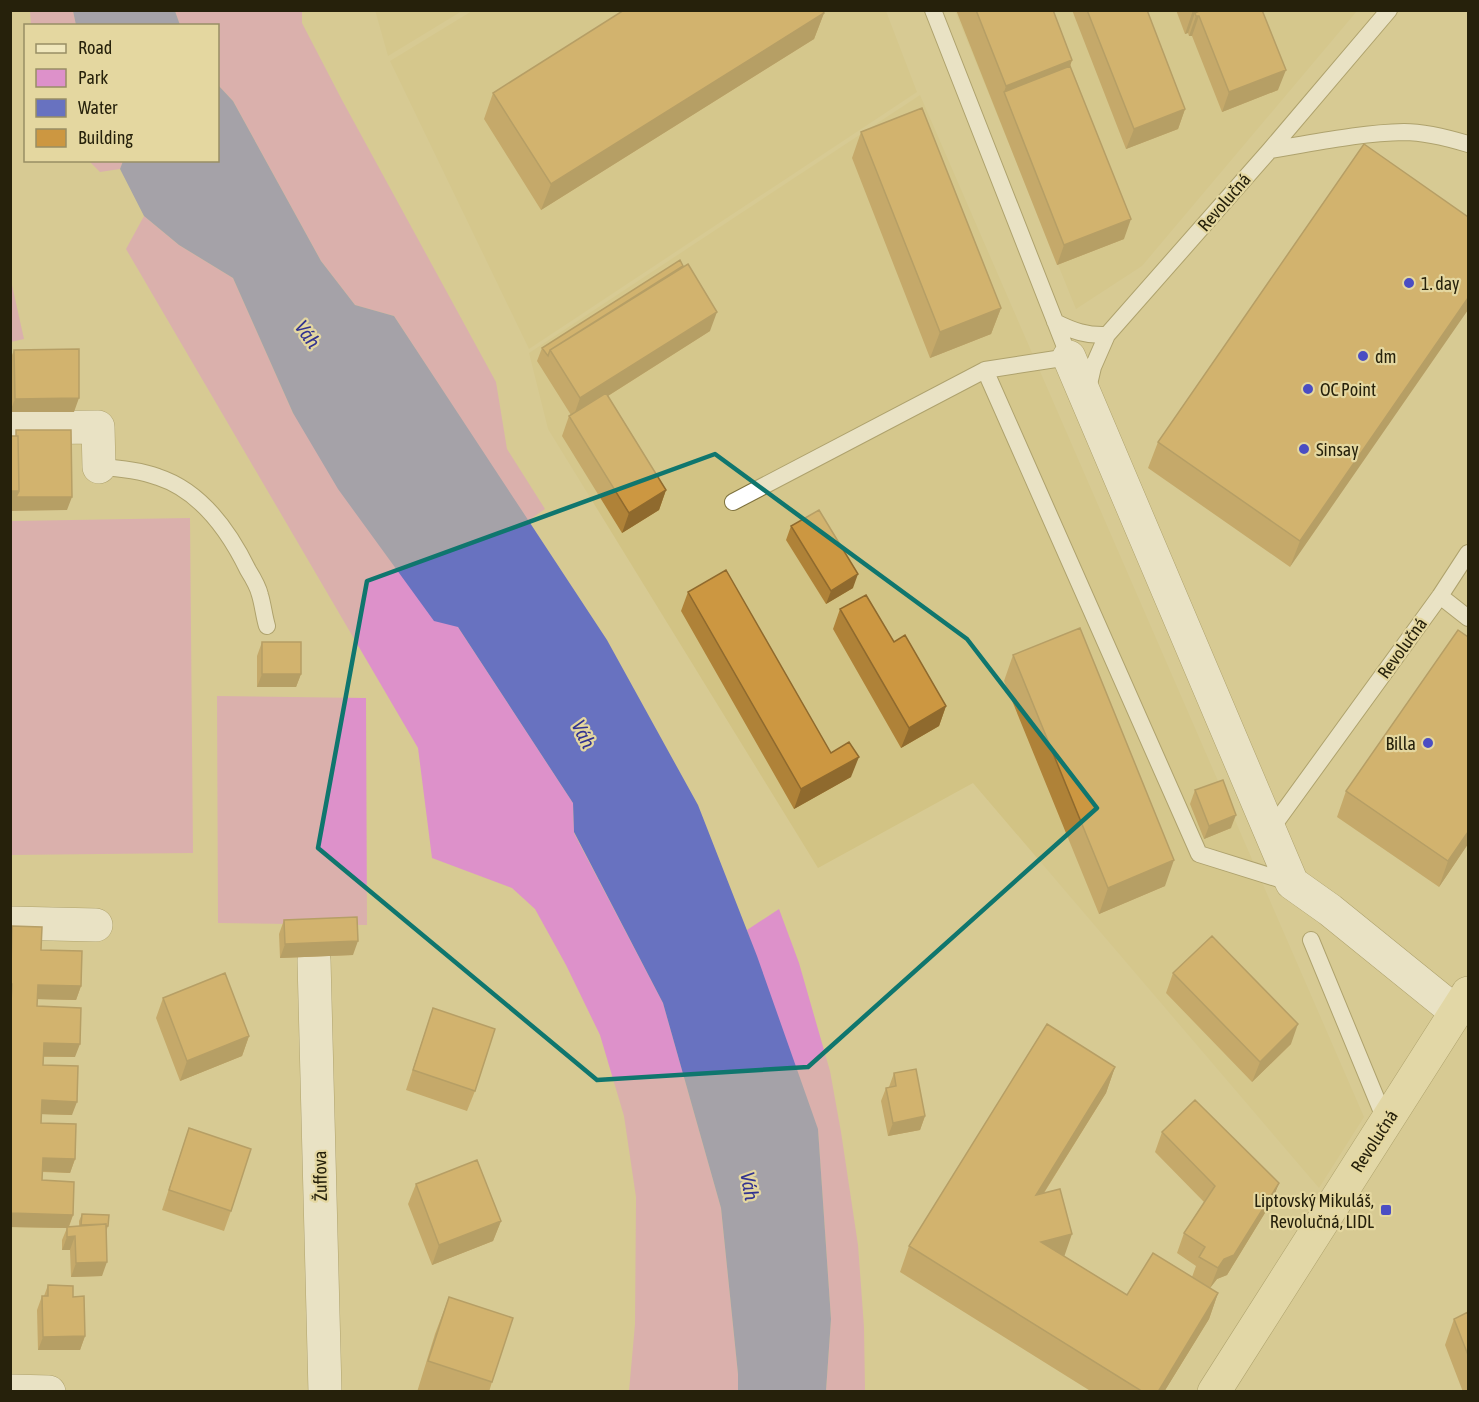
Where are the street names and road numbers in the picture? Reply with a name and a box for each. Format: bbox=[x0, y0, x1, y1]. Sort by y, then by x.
street label: Revolučná bbox=[1193, 169, 1255, 235]
street label: Revolučná bbox=[1373, 614, 1431, 682]
street label: Revolučná bbox=[1346, 1106, 1402, 1176]
street label: Žuffova bbox=[309, 1151, 331, 1201]

